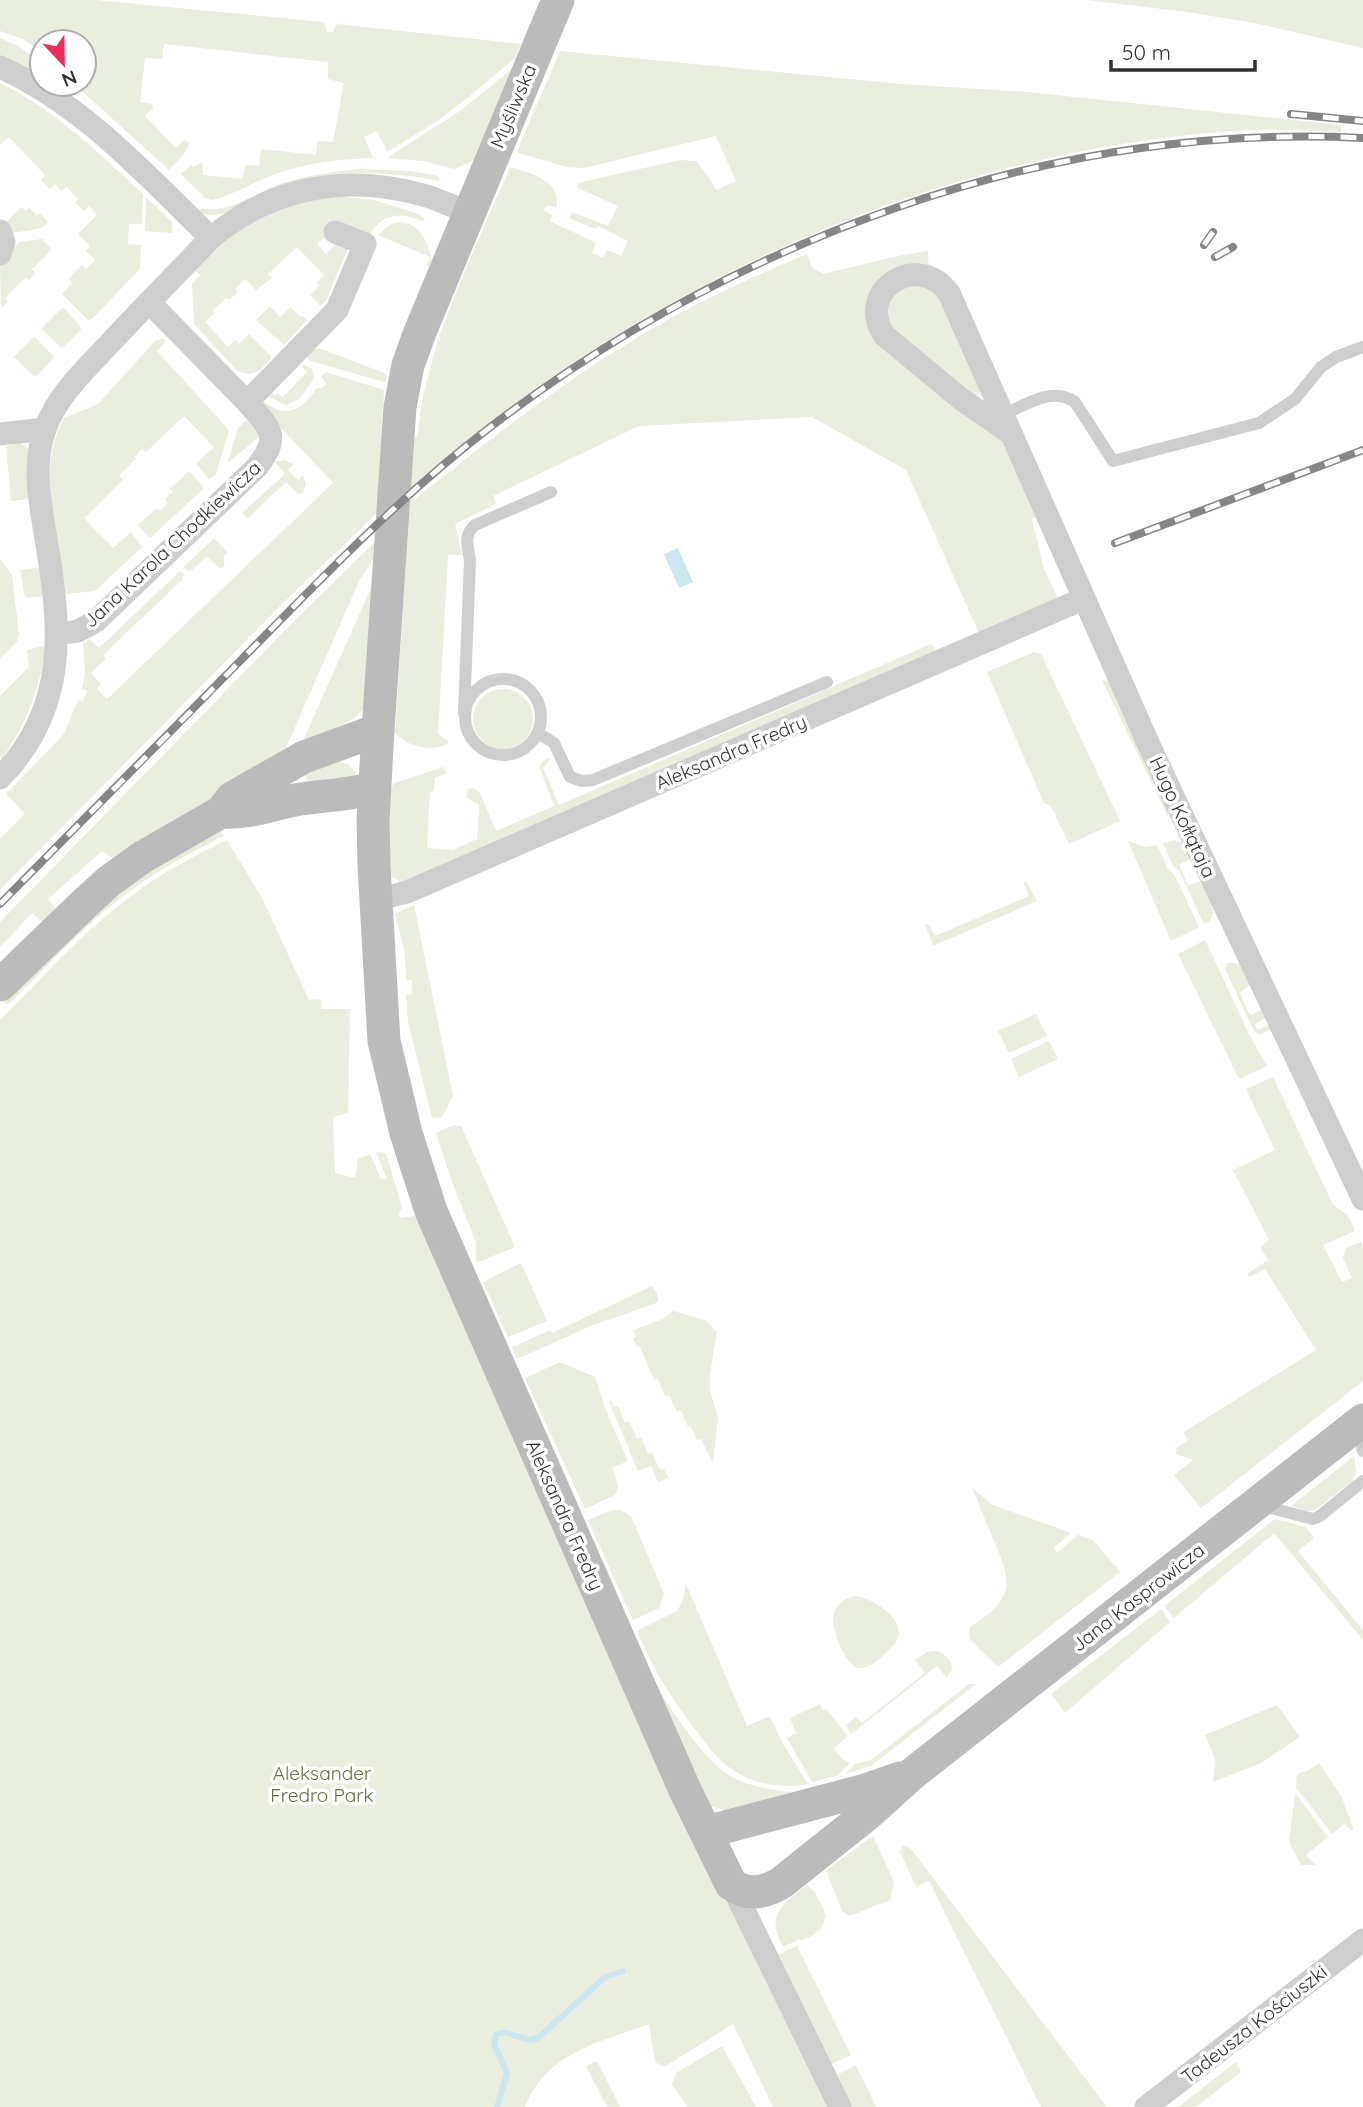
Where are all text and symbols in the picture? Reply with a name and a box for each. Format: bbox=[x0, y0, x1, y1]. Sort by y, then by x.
north arrow bbox=[28, 28, 98, 98]
scale bar bbox=[1111, 28, 1254, 72]
text: 50 m bbox=[1122, 39, 1171, 65]
street label: Myśliwska bbox=[485, 61, 541, 151]
text: N bbox=[58, 65, 80, 93]
street label: Jana Karola Chodkiewicza bbox=[78, 455, 266, 633]
street label: Aleksandra Fredry bbox=[652, 709, 810, 795]
street label: Hugo Kołłątaja bbox=[1144, 752, 1222, 882]
street label: Aleksandra Fredry bbox=[521, 1436, 609, 1594]
street label: Jana Kasprowicza bbox=[1067, 1538, 1209, 1656]
park label: Aleksander Fredro Park bbox=[270, 1761, 374, 1807]
street label: Tadeusza Kościuszki bbox=[1176, 1960, 1332, 2088]

